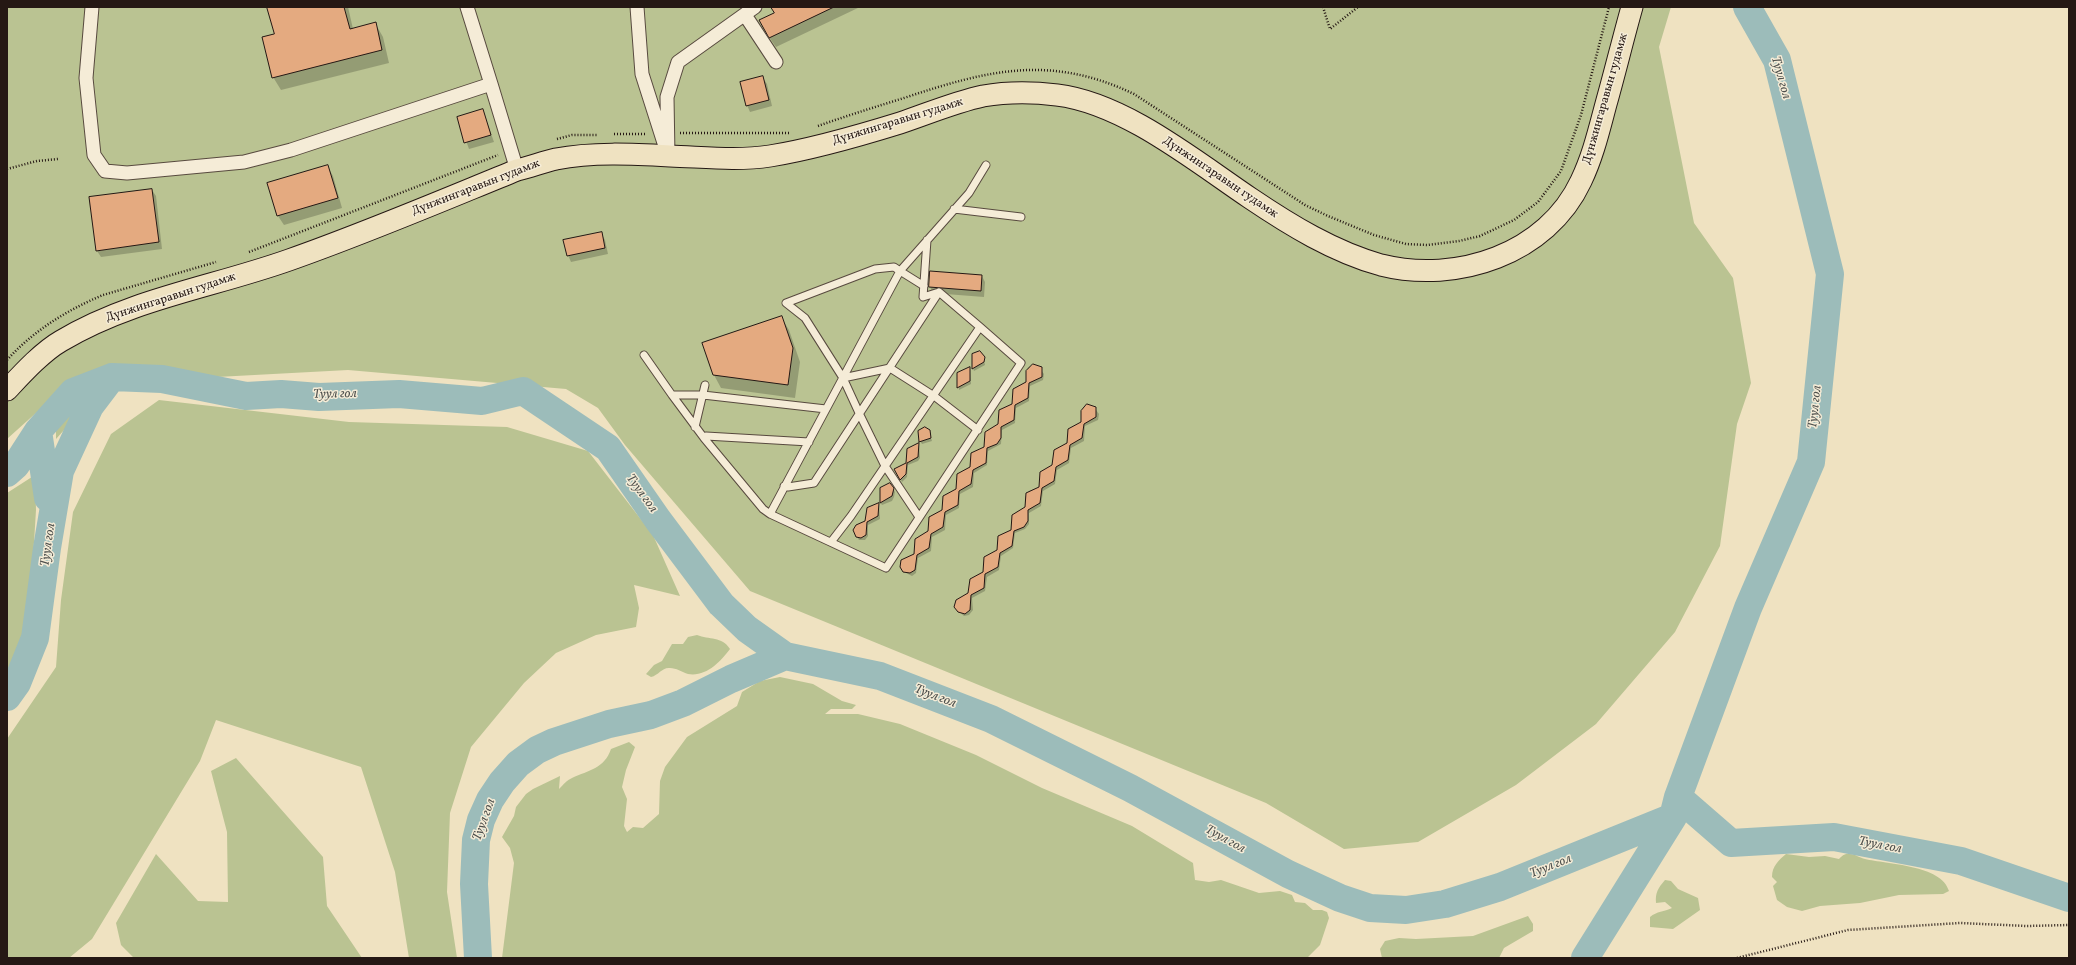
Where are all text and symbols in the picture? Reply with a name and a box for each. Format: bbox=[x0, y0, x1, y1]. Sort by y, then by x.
street label: Дүнжингаравын гудамж bbox=[1580, 32, 1632, 166]
water label: Туул гол bbox=[1767, 55, 1793, 101]
street label: Дүнжингаравын гудамж bbox=[831, 95, 965, 149]
street label: Дүнжингаравын гудамж bbox=[1160, 134, 1280, 222]
street label: Дүнжингаравын гудамж bbox=[410, 157, 542, 219]
street label: Дүнжингаравын гудамж bbox=[104, 270, 238, 326]
water label: Туул гол bbox=[1806, 385, 1826, 429]
water label: Туул гол bbox=[313, 387, 357, 403]
water label: Туул гол bbox=[622, 472, 660, 516]
water label: Туул гол bbox=[38, 522, 60, 568]
water label: Туул гол bbox=[912, 682, 958, 712]
water label: Туул гол bbox=[470, 797, 500, 843]
water label: Туул гол bbox=[1202, 823, 1248, 857]
water label: Туул гол bbox=[1857, 834, 1903, 858]
water label: Туул гол bbox=[1528, 852, 1574, 882]

